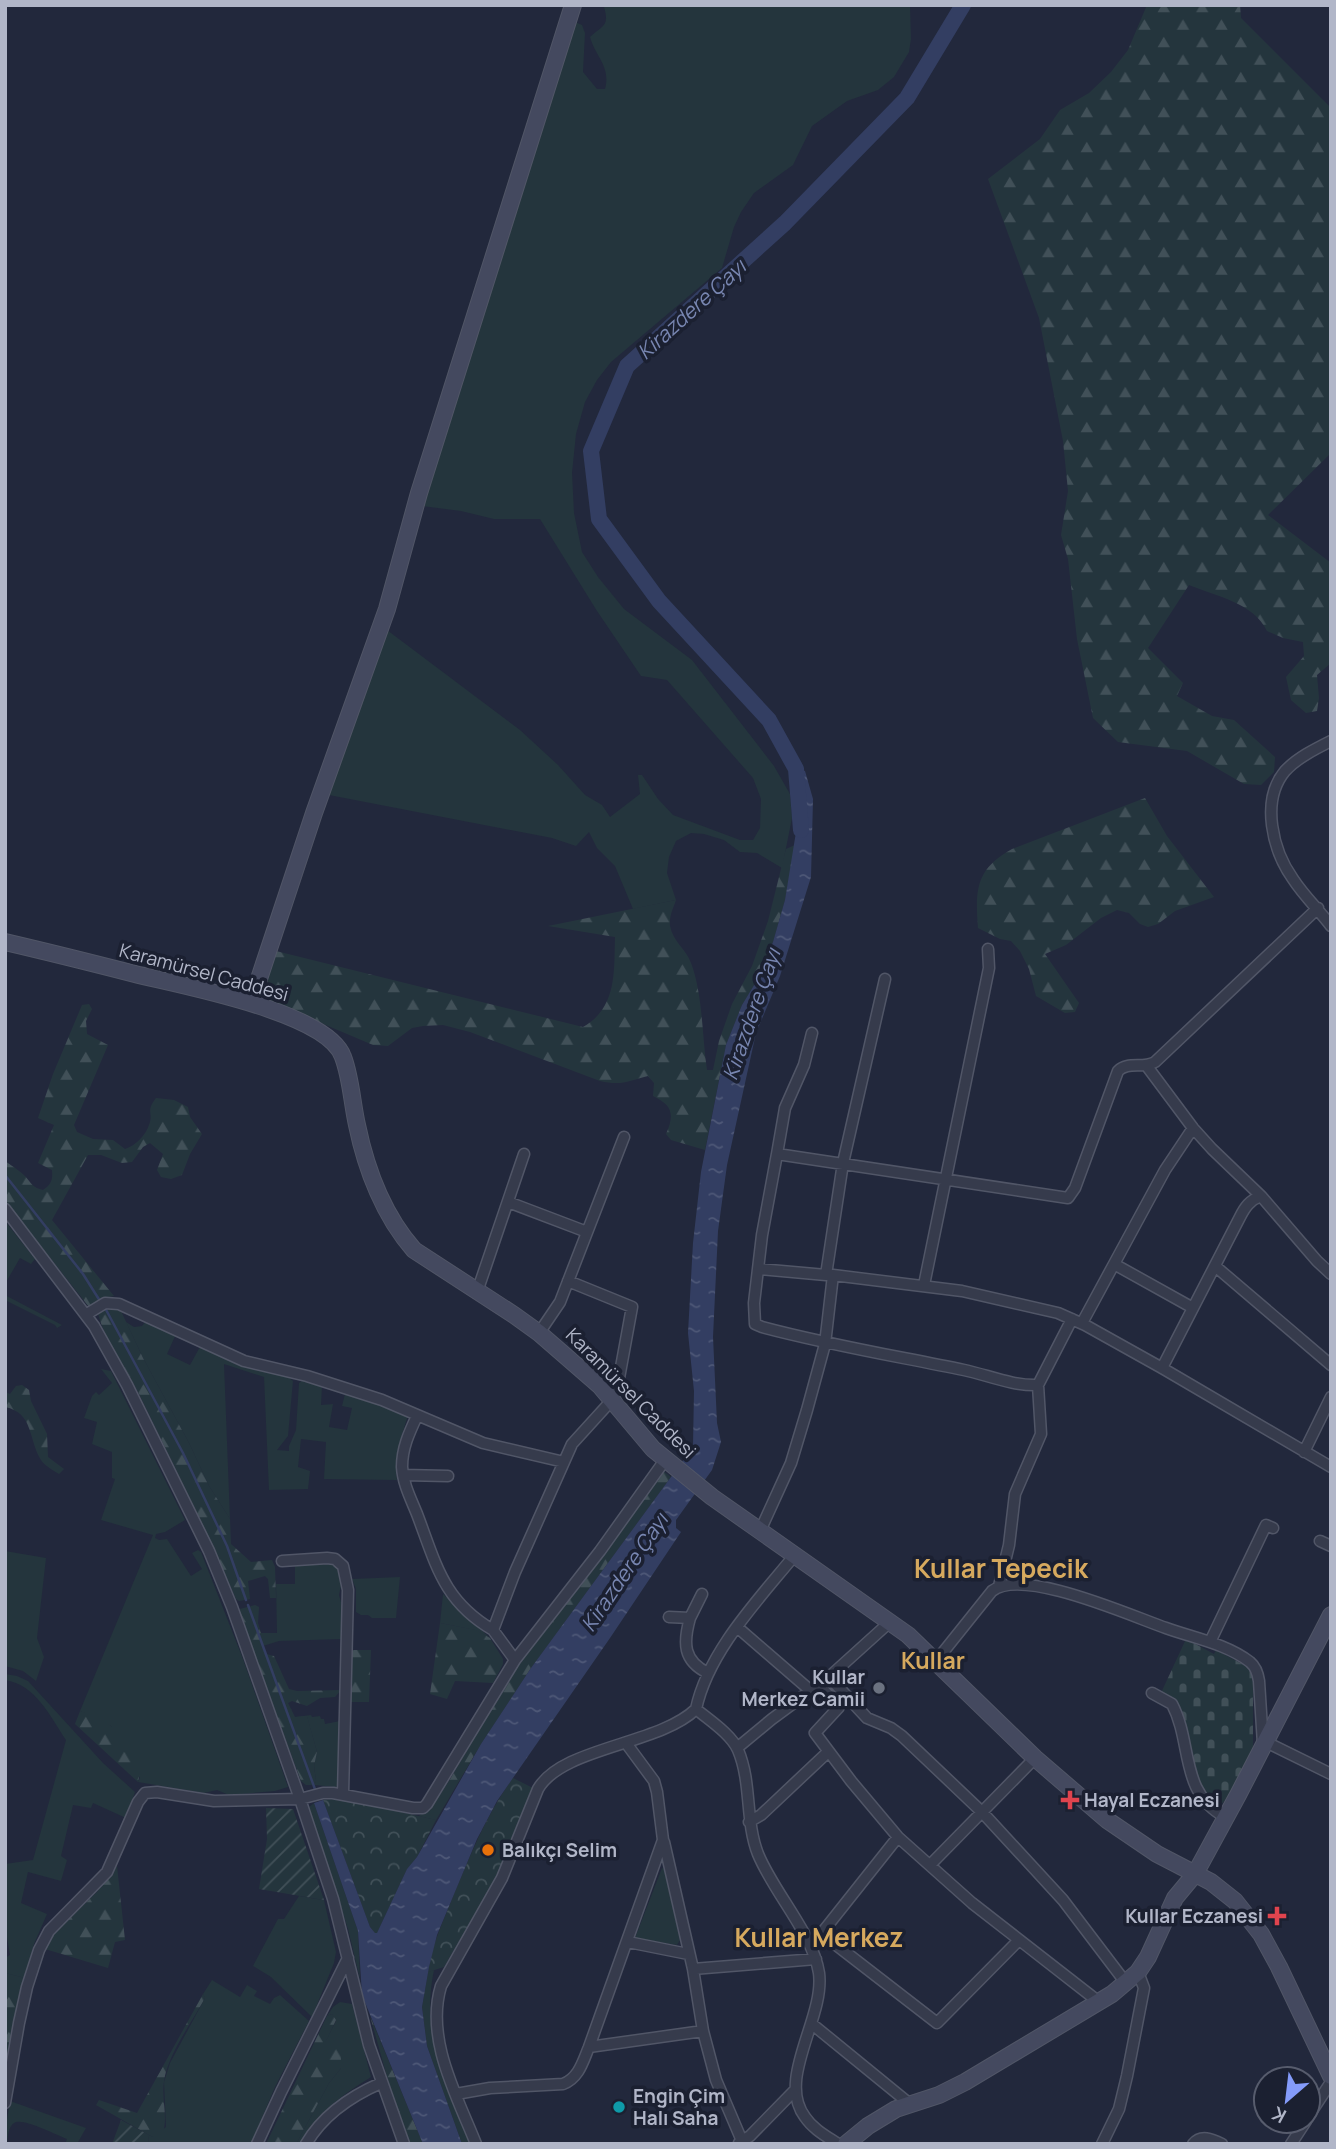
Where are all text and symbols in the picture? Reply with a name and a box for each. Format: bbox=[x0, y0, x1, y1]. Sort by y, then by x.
water label: Kirazdere Çayı bbox=[631, 251, 753, 365]
street label: Karamürsel Caddesi bbox=[116, 937, 292, 1007]
water label: Kirazdere Çayı bbox=[715, 943, 787, 1083]
street label: Karamürsel Caddesi bbox=[560, 1322, 702, 1464]
water label: Kirazdere Çayı bbox=[574, 1506, 675, 1637]
district label: Kullar Tepecik bbox=[914, 1550, 1089, 1586]
district label: Kullar bbox=[901, 1644, 965, 1676]
place label: Kullar Merkez Camii bbox=[742, 1664, 865, 1712]
marker: Kullar Merkez Camii bbox=[871, 1680, 887, 1696]
place label: Hayal Eczanesi bbox=[1084, 1787, 1220, 1813]
marker: Hayal Eczanesi bbox=[1062, 1792, 1078, 1808]
place label: Balıkçı Selim bbox=[502, 1837, 617, 1863]
marker: Balıkçı Selim bbox=[480, 1842, 496, 1858]
place label: Kullar Eczanesi bbox=[1125, 1903, 1263, 1929]
marker: Kullar Eczanesi bbox=[1269, 1908, 1285, 1924]
district label: Kullar Merkez bbox=[735, 1919, 903, 1955]
north arrow bbox=[1252, 2065, 1322, 2135]
place label: Engin Çim Halı Saha bbox=[633, 2083, 725, 2131]
marker: Engin Çim Halı Saha bbox=[611, 2099, 627, 2115]
text: K bbox=[1267, 2100, 1291, 2129]

